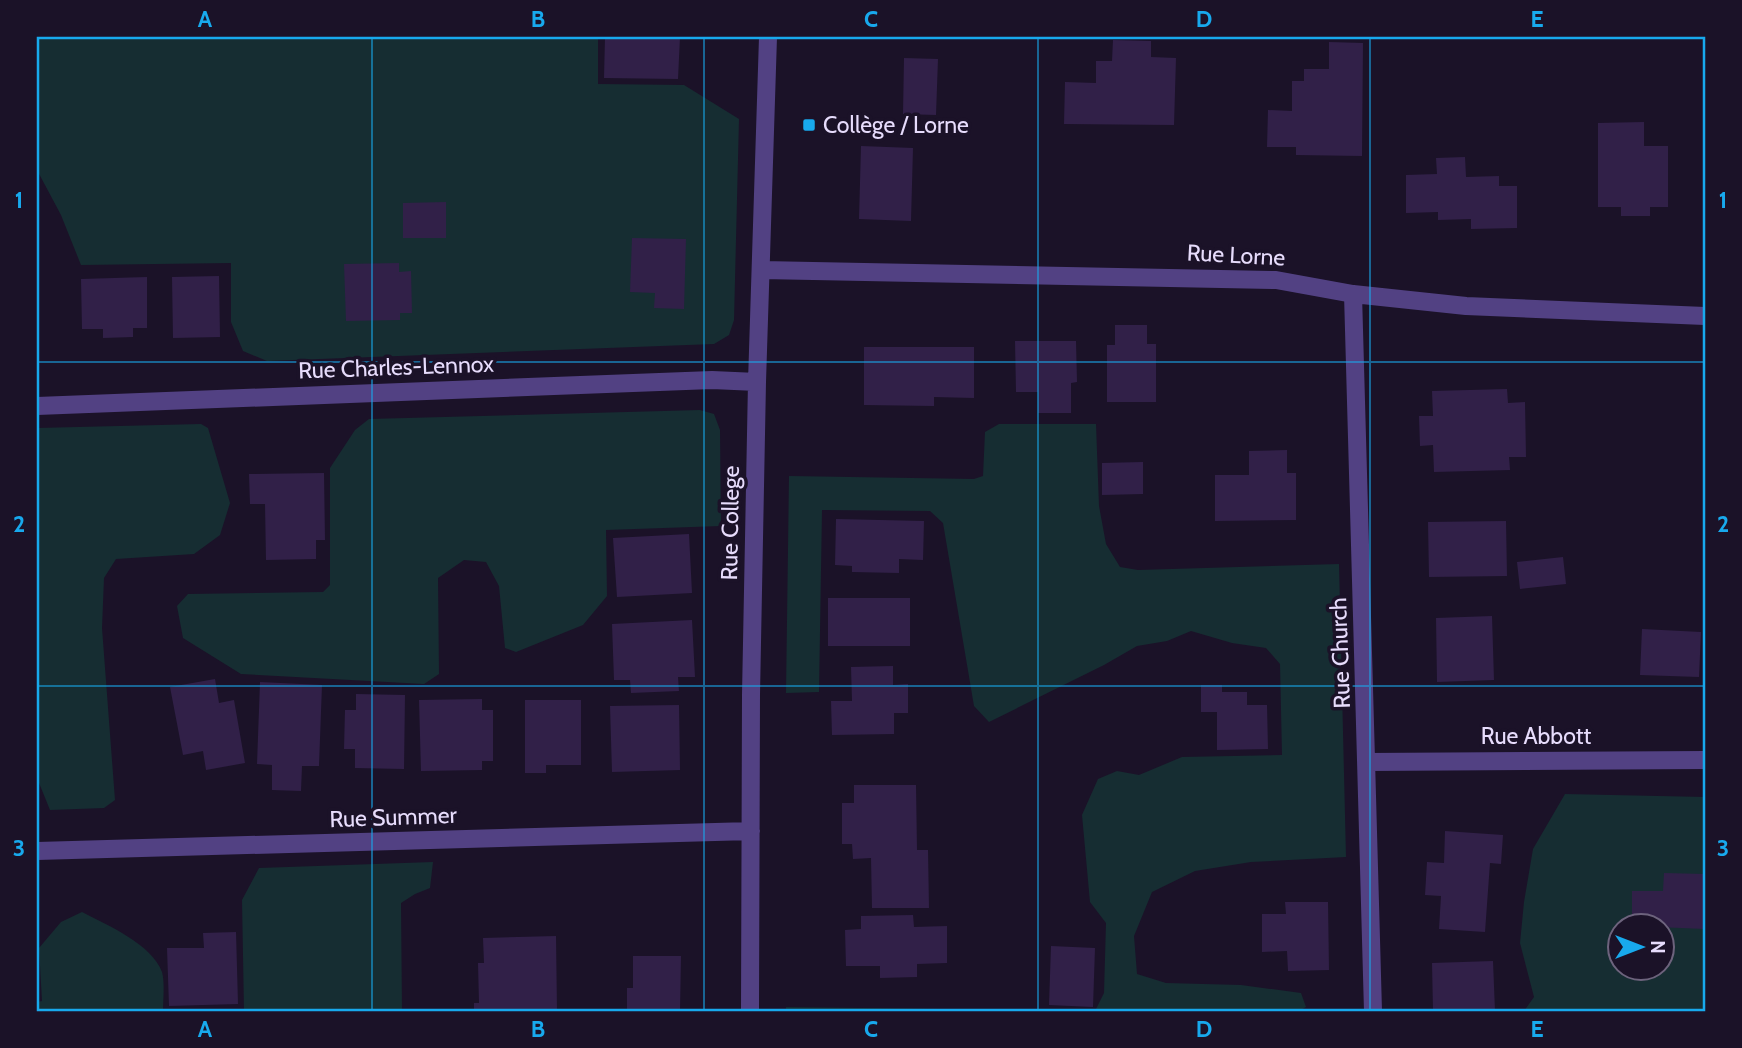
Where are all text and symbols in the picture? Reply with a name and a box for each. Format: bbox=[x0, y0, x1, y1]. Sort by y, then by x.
text: A bbox=[198, 5, 213, 33]
text: B bbox=[531, 5, 545, 33]
text: C bbox=[864, 5, 878, 33]
text: D bbox=[1196, 5, 1212, 33]
text: E bbox=[1530, 5, 1544, 33]
place label: Collège / Lorne bbox=[823, 111, 969, 139]
marker: Collège / Lorne bbox=[801, 117, 817, 133]
text: 1 bbox=[15, 186, 23, 214]
text: 1 bbox=[1719, 186, 1727, 214]
street label: Rue Lorne bbox=[1186, 238, 1286, 272]
street label: Rue Charles-Lennox bbox=[298, 350, 494, 384]
street label: Rue College bbox=[715, 465, 745, 581]
text: 2 bbox=[13, 510, 25, 538]
text: 2 bbox=[1717, 510, 1729, 538]
street label: Rue Church bbox=[1324, 597, 1356, 709]
street label: Rue Abbott bbox=[1481, 722, 1591, 750]
street label: Rue Summer bbox=[329, 801, 458, 833]
text: 3 bbox=[13, 834, 25, 862]
text: 3 bbox=[1717, 834, 1729, 862]
north arrow bbox=[1606, 912, 1676, 982]
text: N bbox=[1646, 940, 1669, 954]
text: A bbox=[198, 1015, 213, 1043]
text: B bbox=[531, 1015, 545, 1043]
text: C bbox=[864, 1015, 878, 1043]
text: D bbox=[1196, 1015, 1212, 1043]
text: E bbox=[1530, 1015, 1544, 1043]

